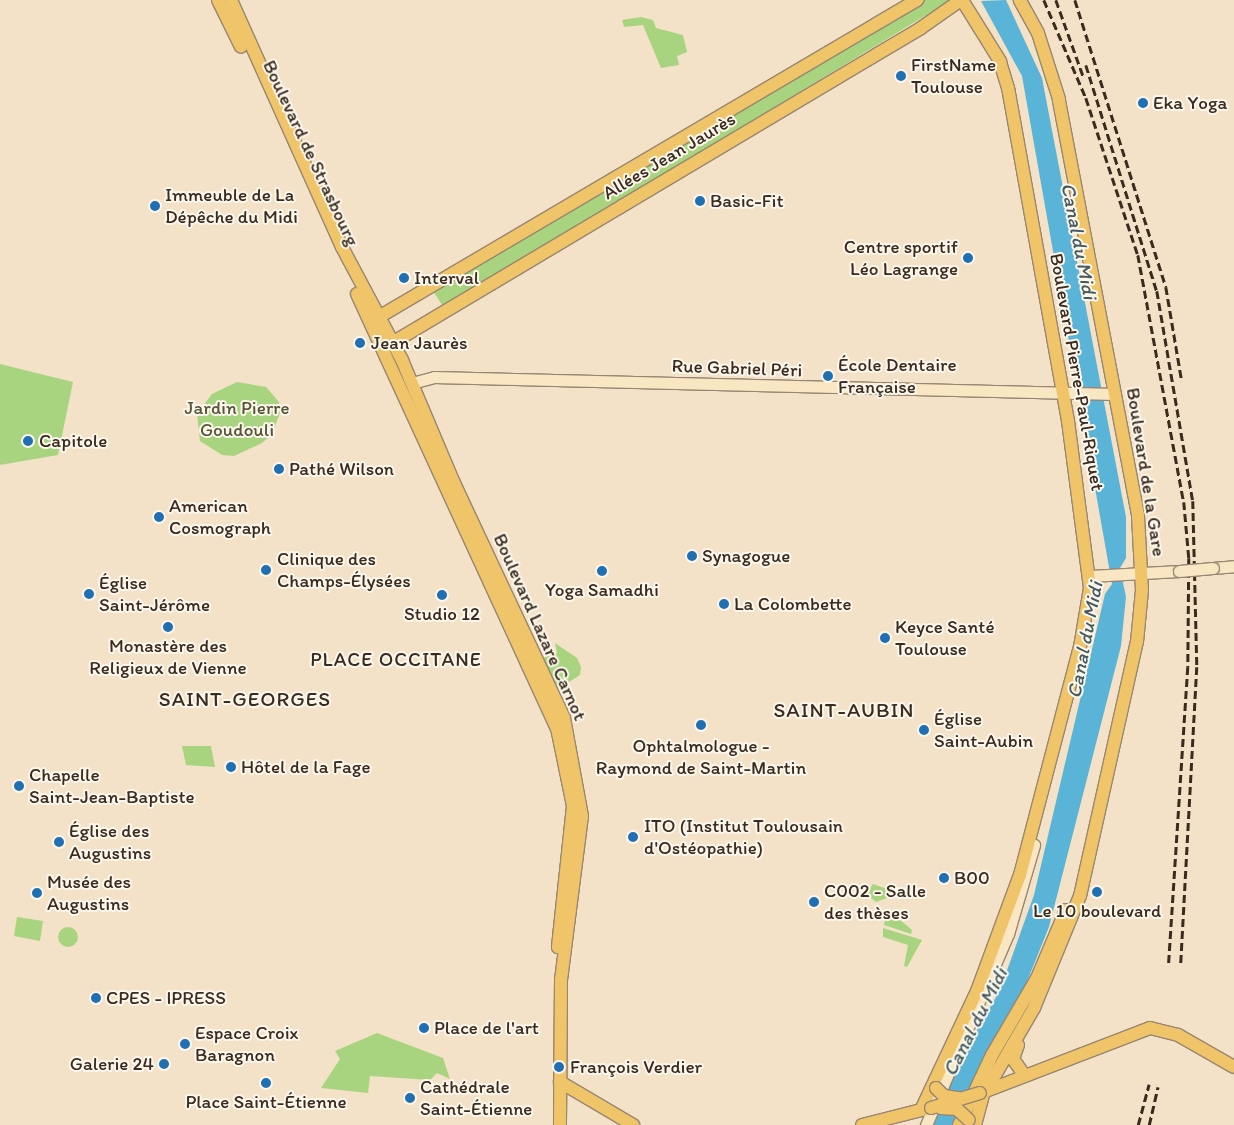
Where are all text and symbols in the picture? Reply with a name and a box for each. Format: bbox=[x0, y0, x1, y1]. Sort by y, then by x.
place label: FirstName Toulouse bbox=[911, 54, 996, 98]
street label: Boulevard de Strasbourg bbox=[258, 57, 364, 249]
marker: FirstName Toulouse bbox=[895, 70, 907, 82]
place label: Eka Yoga bbox=[1153, 92, 1226, 114]
marker: Eka Yoga bbox=[1137, 97, 1149, 109]
street label: Allées Jean Jaurès bbox=[598, 107, 740, 205]
water label: Canal du Midi bbox=[1056, 181, 1102, 301]
place label: Immeuble de La Dépêche du Midi bbox=[165, 184, 298, 228]
place label: Basic-Fit bbox=[710, 190, 784, 212]
marker: Basic-Fit bbox=[694, 195, 706, 207]
marker: Immeuble de La Dépêche du Midi bbox=[149, 200, 161, 212]
place label: Centre sportif Léo Lagrange bbox=[844, 236, 958, 280]
marker: Centre sportif Léo Lagrange bbox=[962, 252, 974, 264]
street label: Boulevard Pierre-Paul-Riquet bbox=[1045, 252, 1109, 492]
place label: Interval bbox=[414, 267, 479, 289]
marker: Interval bbox=[398, 272, 410, 284]
place label: Jean Jaurès bbox=[371, 332, 468, 354]
marker: Jean Jaurès bbox=[353, 336, 367, 350]
street label: Rue Gabriel Péri bbox=[671, 354, 803, 382]
place label: École Dentaire Française bbox=[838, 354, 956, 398]
marker: École Dentaire Française bbox=[822, 370, 834, 382]
street label: Boulevard de la Gare bbox=[1121, 386, 1171, 558]
park label: Jardin Pierre Goudouli bbox=[185, 397, 289, 441]
place label: Capitole bbox=[39, 430, 107, 452]
marker: Capitole bbox=[21, 434, 35, 448]
place label: Pathé Wilson bbox=[289, 458, 395, 480]
marker: Pathé Wilson bbox=[273, 463, 285, 475]
place label: American Cosmograph bbox=[169, 495, 271, 539]
marker: American Cosmograph bbox=[153, 511, 165, 523]
street label: Boulevard Lazare Carnot bbox=[488, 530, 592, 724]
place label: Synagogue bbox=[702, 545, 790, 567]
place label: Clinique des Champs-Élysées bbox=[277, 548, 411, 592]
marker: Synagogue bbox=[686, 550, 698, 562]
marker: Clinique des Champs-Élysées bbox=[259, 563, 273, 577]
marker: Yoga Samadhi bbox=[596, 565, 608, 577]
place label: Église Saint-Jérôme bbox=[99, 572, 210, 616]
place label: Yoga Samadhi bbox=[545, 579, 659, 601]
water label: Canal du Midi bbox=[1062, 580, 1108, 700]
marker: Église Saint-Jérôme bbox=[83, 588, 95, 600]
marker: Studio 12 bbox=[436, 589, 448, 601]
place label: La Colombette bbox=[734, 593, 852, 615]
marker: La Colombette bbox=[718, 598, 730, 610]
place label: Studio 12 bbox=[404, 603, 480, 625]
place label: Keyce Santé Toulouse bbox=[895, 616, 994, 660]
marker: Monastère des Religieux de Vienne bbox=[162, 621, 174, 633]
marker: Keyce Santé Toulouse bbox=[879, 632, 891, 644]
place label: Monastère des Religieux de Vienne bbox=[89, 635, 247, 679]
district label: PLACE OCCITANE bbox=[309, 647, 483, 671]
district label: SAINT-GEORGES bbox=[158, 686, 332, 712]
district label: SAINT-AUBIN bbox=[774, 697, 914, 723]
place label: Église Saint-Aubin bbox=[934, 708, 1033, 752]
marker: Ophtalmologue - Raymond de Saint-Martin bbox=[694, 718, 708, 732]
marker: Église Saint-Aubin bbox=[918, 724, 930, 736]
place label: Ophtalmologue - Raymond de Saint-Martin bbox=[596, 735, 806, 779]
place label: Hôtel de la Fage bbox=[241, 756, 371, 778]
marker: Hôtel de la Fage bbox=[225, 761, 237, 773]
place label: Chapelle Saint-Jean-Baptiste bbox=[29, 764, 195, 808]
marker: Chapelle Saint-Jean-Baptiste bbox=[13, 780, 25, 792]
place label: ITO (Institut Toulousain d'Ostéopathie) bbox=[644, 815, 841, 859]
place label: Église des Augustins bbox=[69, 820, 151, 864]
marker: ITO (Institut Toulousain d'Ostéopathie) bbox=[626, 830, 640, 844]
marker: Église des Augustins bbox=[53, 836, 65, 848]
place label: B00 bbox=[954, 867, 990, 889]
place label: Musée des Augustins bbox=[47, 871, 131, 915]
marker: B00 bbox=[938, 872, 950, 884]
place label: C002 - Salle des thèses bbox=[824, 880, 926, 924]
marker: Le 10 boulevard bbox=[1091, 886, 1103, 898]
marker: Musée des Augustins bbox=[31, 887, 43, 899]
marker: C002 - Salle des thèses bbox=[808, 896, 820, 908]
place label: Le 10 boulevard bbox=[1033, 900, 1161, 922]
water label: Canal du Midi bbox=[937, 964, 1013, 1080]
place label: CPES - IPRESS bbox=[106, 987, 228, 1009]
marker: CPES - IPRESS bbox=[90, 992, 102, 1004]
place label: Place de l'art bbox=[434, 1017, 539, 1039]
place label: Espace Croix Baragnon bbox=[195, 1022, 299, 1066]
marker: Place de l'art bbox=[418, 1022, 430, 1034]
marker: Espace Croix Baragnon bbox=[179, 1038, 191, 1050]
place label: Galerie 24 bbox=[70, 1053, 154, 1075]
place label: François Verdier bbox=[570, 1056, 702, 1078]
marker: Galerie 24 bbox=[158, 1058, 170, 1070]
marker: François Verdier bbox=[552, 1060, 566, 1074]
place label: Cathédrale Saint-Étienne bbox=[420, 1076, 532, 1120]
marker: Place Saint-Étienne bbox=[260, 1077, 272, 1089]
place label: Place Saint-Étienne bbox=[186, 1091, 346, 1113]
marker: Cathédrale Saint-Étienne bbox=[404, 1092, 416, 1104]

